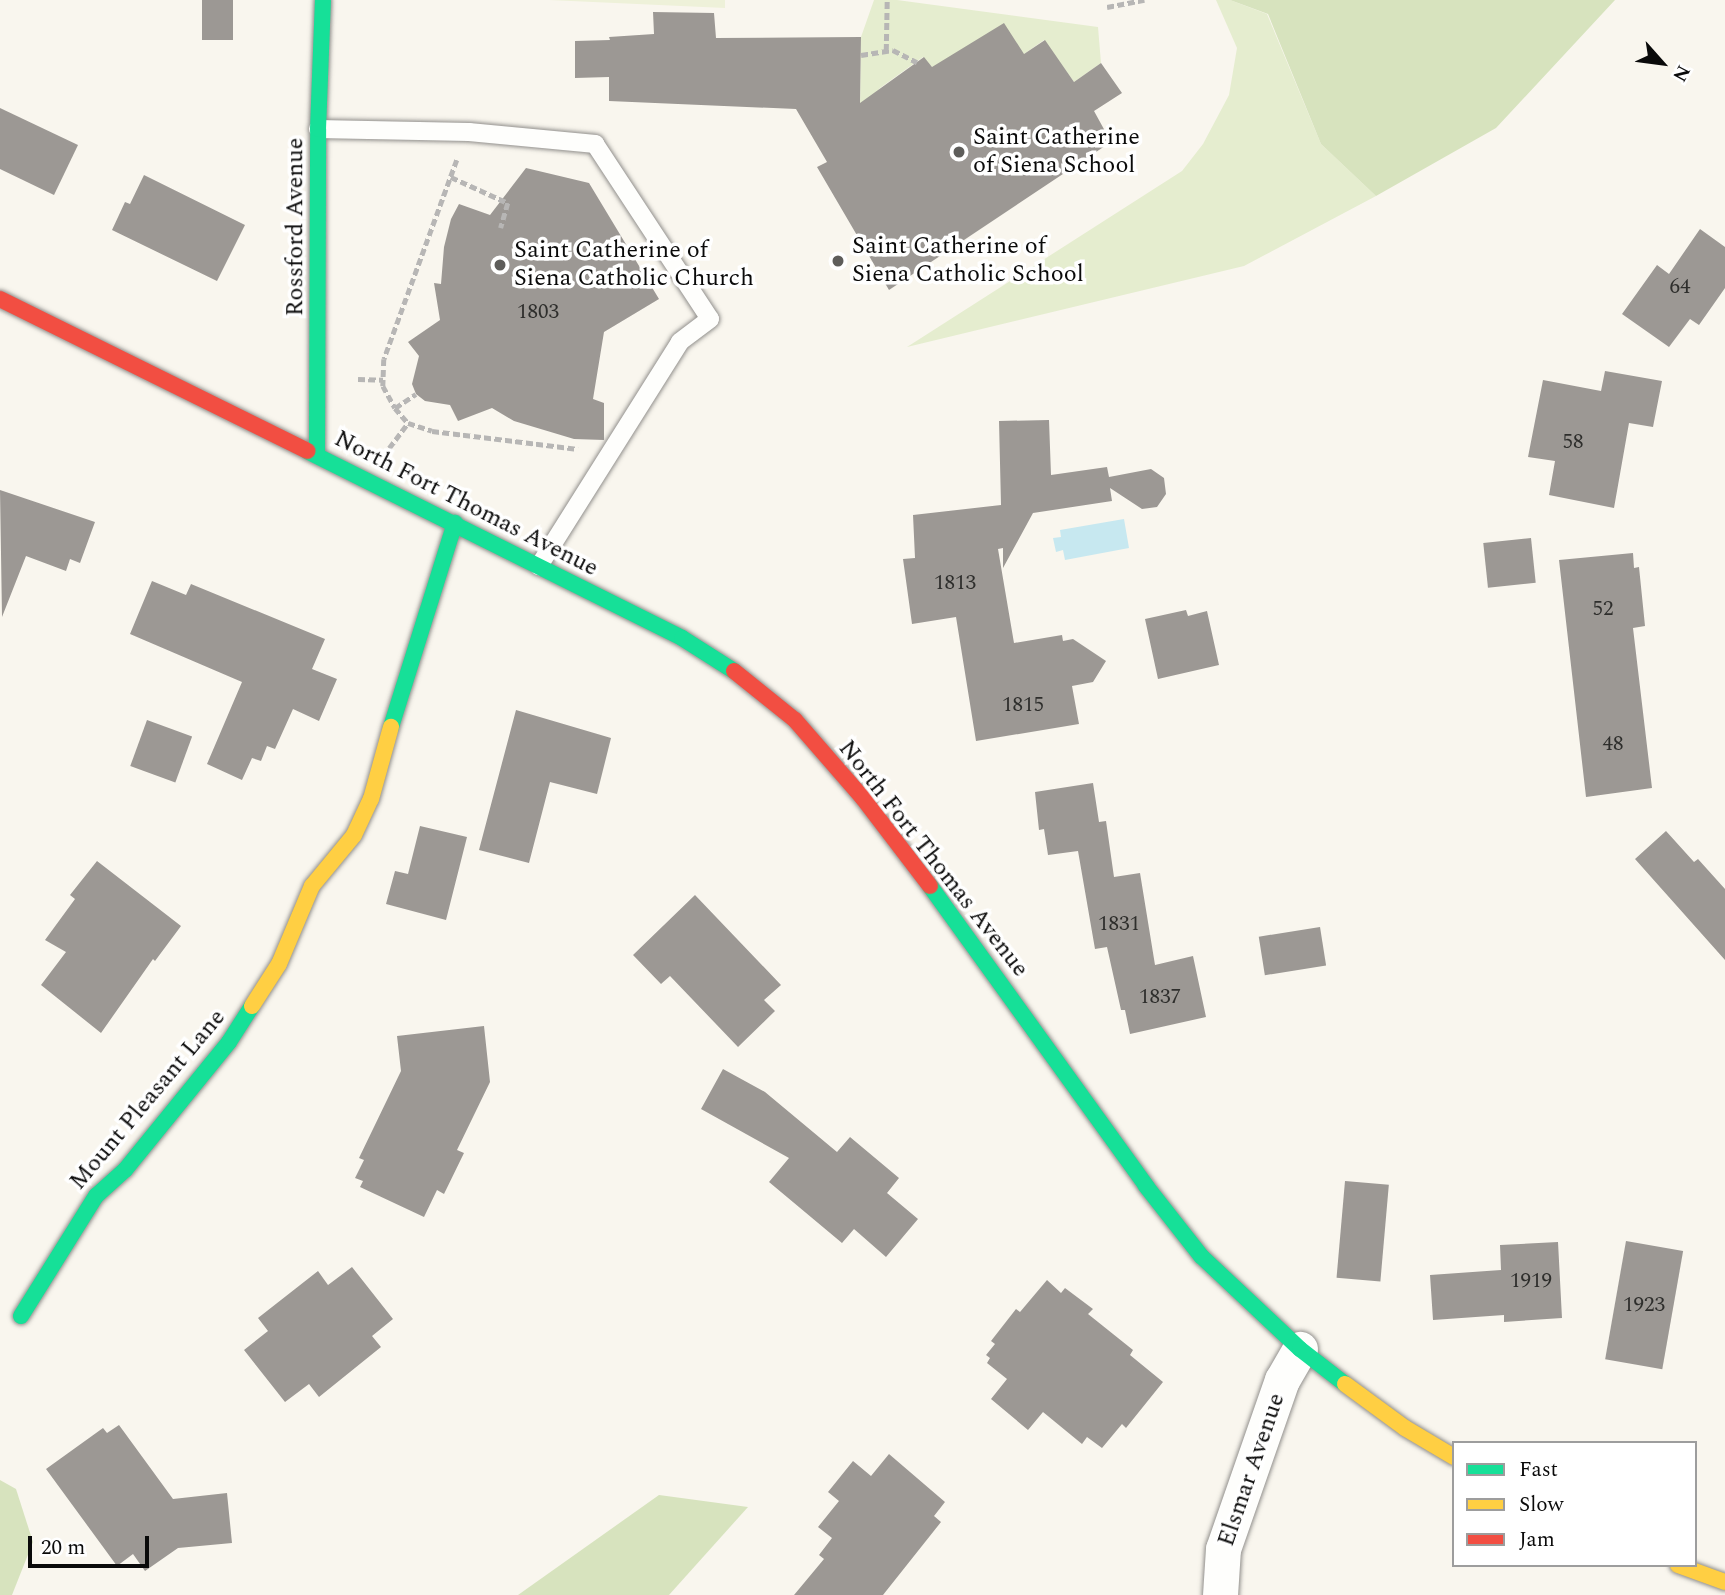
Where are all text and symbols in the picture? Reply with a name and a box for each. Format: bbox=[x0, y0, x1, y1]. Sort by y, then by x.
north arrow bbox=[1627, 28, 1697, 98]
text: N bbox=[1665, 59, 1697, 87]
place label: Saint Catherine of Siena School bbox=[973, 124, 1140, 180]
street label: Rossford Avenue bbox=[282, 138, 310, 316]
marker: Saint Catherine of Siena School bbox=[951, 144, 967, 160]
place label: Saint Catherine of Siena Catholic School bbox=[852, 233, 1084, 289]
place label: Saint Catherine of Siena Catholic Church bbox=[514, 237, 754, 293]
marker: Saint Catherine of Siena Catholic School bbox=[830, 253, 846, 269]
marker: Saint Catherine of Siena Catholic Church bbox=[492, 257, 508, 273]
house number: 64 bbox=[1670, 274, 1690, 300]
house number: 1803 bbox=[517, 299, 559, 325]
street label: North Fort Thomas Avenue bbox=[329, 425, 603, 583]
house number: 58 bbox=[1563, 429, 1583, 455]
house number: 1813 bbox=[934, 570, 976, 596]
house number: 52 bbox=[1593, 596, 1613, 622]
house number: 1815 bbox=[1002, 692, 1044, 718]
house number: 48 bbox=[1603, 731, 1623, 757]
street label: North Fort Thomas Avenue bbox=[832, 735, 1034, 983]
house number: 1831 bbox=[1098, 911, 1140, 937]
house number: 1837 bbox=[1139, 984, 1181, 1010]
street label: Mount Pleasant Lane bbox=[64, 1004, 232, 1196]
house number: 1919 bbox=[1510, 1268, 1552, 1294]
house number: 1923 bbox=[1623, 1292, 1665, 1318]
street label: Elsmar Avenue bbox=[1212, 1390, 1292, 1550]
legend bbox=[1452, 1441, 1697, 1567]
text: Fast bbox=[1519, 1454, 1558, 1486]
text: Slow bbox=[1519, 1489, 1563, 1521]
scale bar bbox=[32, 1522, 152, 1566]
text: Jam bbox=[1519, 1524, 1555, 1556]
text: 20 m bbox=[41, 1532, 85, 1564]

